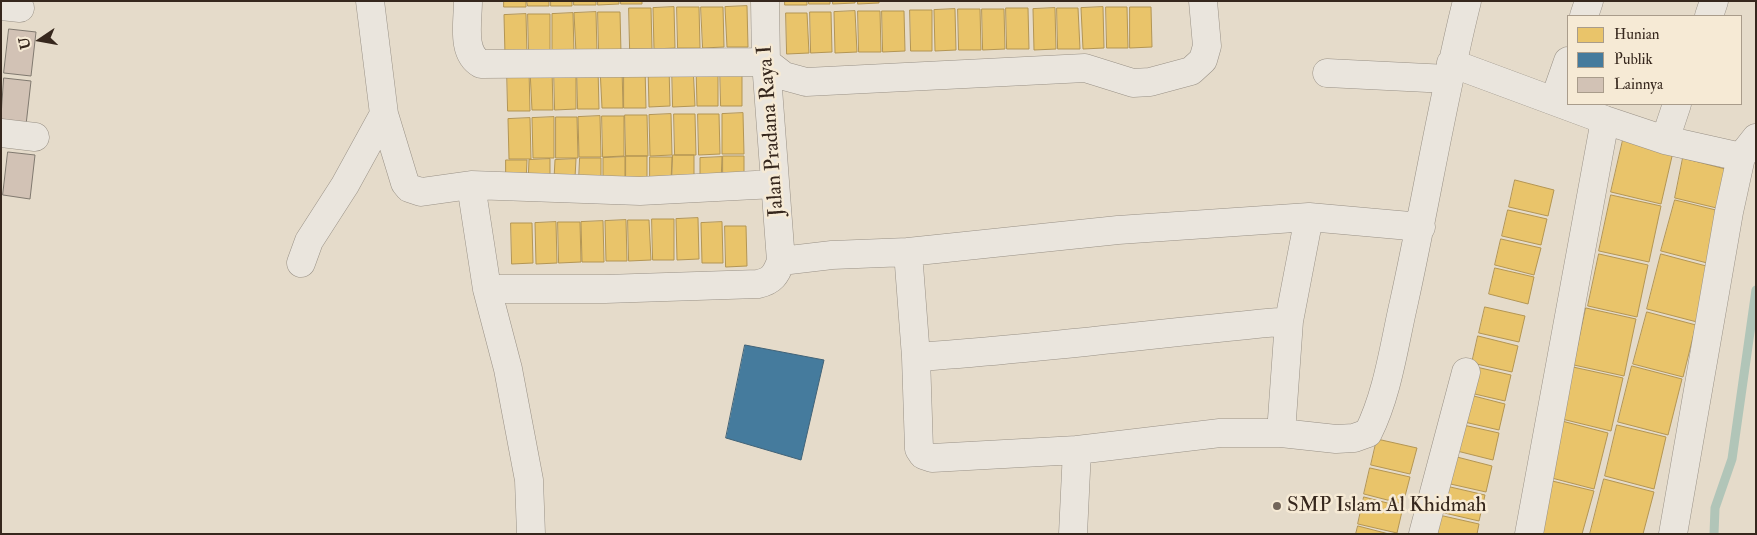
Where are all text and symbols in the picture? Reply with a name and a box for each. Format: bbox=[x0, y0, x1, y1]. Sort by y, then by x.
north arrow bbox=[15, 15, 65, 65]
legend bbox=[1567, 15, 1742, 105]
text: Hunian bbox=[1614, 25, 1660, 44]
text: U bbox=[15, 36, 34, 51]
street label: Jalan Pradana Raya I bbox=[753, 45, 791, 217]
text: Publik bbox=[1614, 50, 1653, 69]
text: Lainnya bbox=[1614, 75, 1663, 94]
place label: SMP Islam Al Khidmah bbox=[1287, 493, 1487, 519]
marker: SMP Islam Al Khidmah bbox=[1271, 500, 1283, 512]

